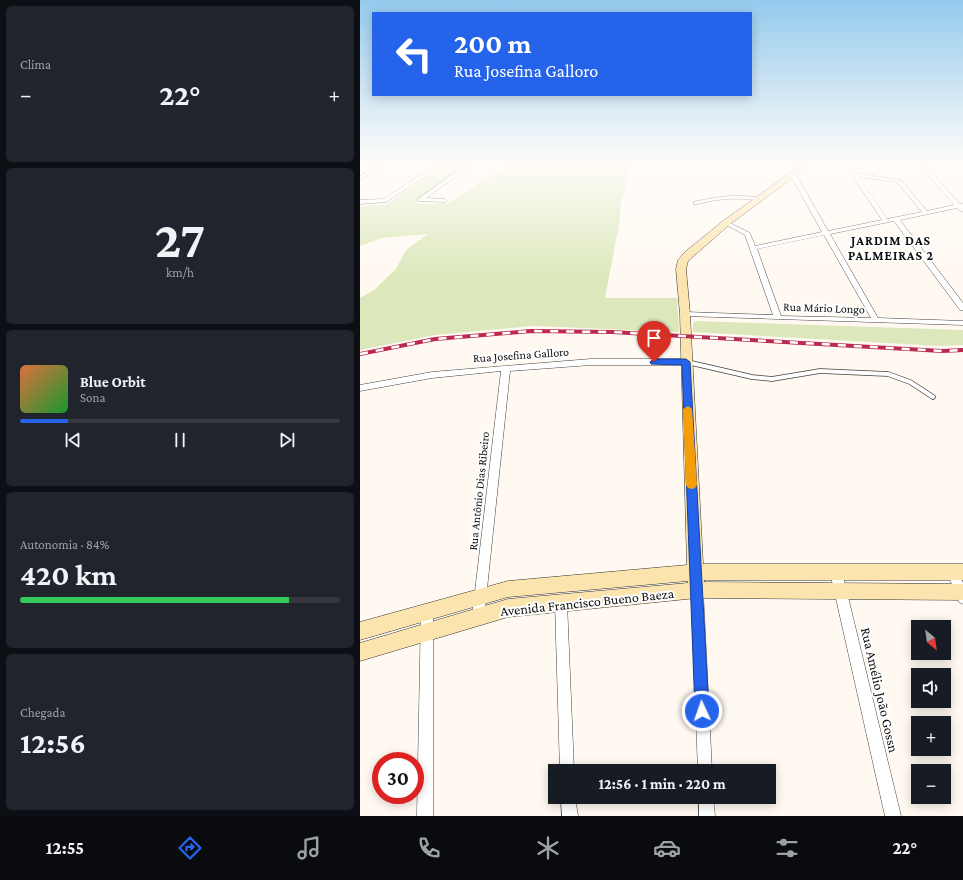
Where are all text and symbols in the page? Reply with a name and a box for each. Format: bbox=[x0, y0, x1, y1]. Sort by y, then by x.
icon: left bbox=[388, 28, 440, 80]
text: 200 m bbox=[454, 28, 531, 59]
text: Clima bbox=[20, 57, 51, 72]
text: Rua Josefina Galloro bbox=[454, 61, 598, 81]
text: 22° bbox=[159, 78, 201, 111]
text: − bbox=[20, 82, 32, 107]
text: + bbox=[328, 82, 340, 107]
text: 27 bbox=[155, 210, 205, 268]
district label: JARDIM DAS PALMEIRAS 2 bbox=[848, 233, 934, 263]
text: km/h bbox=[166, 265, 194, 280]
street label: Rua Mário Longo bbox=[783, 300, 865, 316]
pin bbox=[637, 321, 671, 362]
icon: arrive bbox=[643, 327, 665, 349]
street label: Rua Josefina Galloro bbox=[473, 345, 570, 365]
text: Blue Orbit bbox=[80, 374, 146, 390]
text: Sona bbox=[80, 390, 106, 405]
icon: previous bbox=[62, 429, 84, 451]
icon: pause bbox=[169, 429, 191, 451]
icon: next bbox=[276, 429, 298, 451]
street label: Rua Antônio Dias Ribeiro bbox=[466, 431, 492, 551]
text: Autonomia · 84% bbox=[20, 537, 109, 552]
text: 420 km bbox=[20, 558, 117, 591]
street label: Avenida Francisco Bueno Baeza bbox=[499, 585, 675, 619]
north arrow bbox=[911, 620, 951, 660]
map controls bbox=[911, 620, 951, 804]
street label: Rua Amélio João Gossn bbox=[858, 626, 902, 755]
button: sound bbox=[911, 668, 951, 708]
position arrow bbox=[681, 690, 723, 732]
text: Chegada bbox=[20, 705, 65, 720]
button: + bbox=[911, 716, 951, 756]
text: 12:56 bbox=[20, 726, 86, 759]
speed limit sign: 30 bbox=[372, 752, 424, 804]
button: − bbox=[911, 764, 951, 804]
text: 12:56 · 1 min · 220 m bbox=[598, 776, 726, 792]
icon: directions bbox=[176, 834, 204, 862]
icon: music bbox=[295, 834, 323, 862]
icon: phone bbox=[415, 834, 443, 862]
icon: climate bbox=[534, 834, 562, 862]
icon: car bbox=[653, 834, 681, 862]
icon: filters bbox=[773, 834, 801, 862]
text: 12:55 bbox=[46, 838, 84, 858]
text: 22° bbox=[892, 838, 917, 858]

